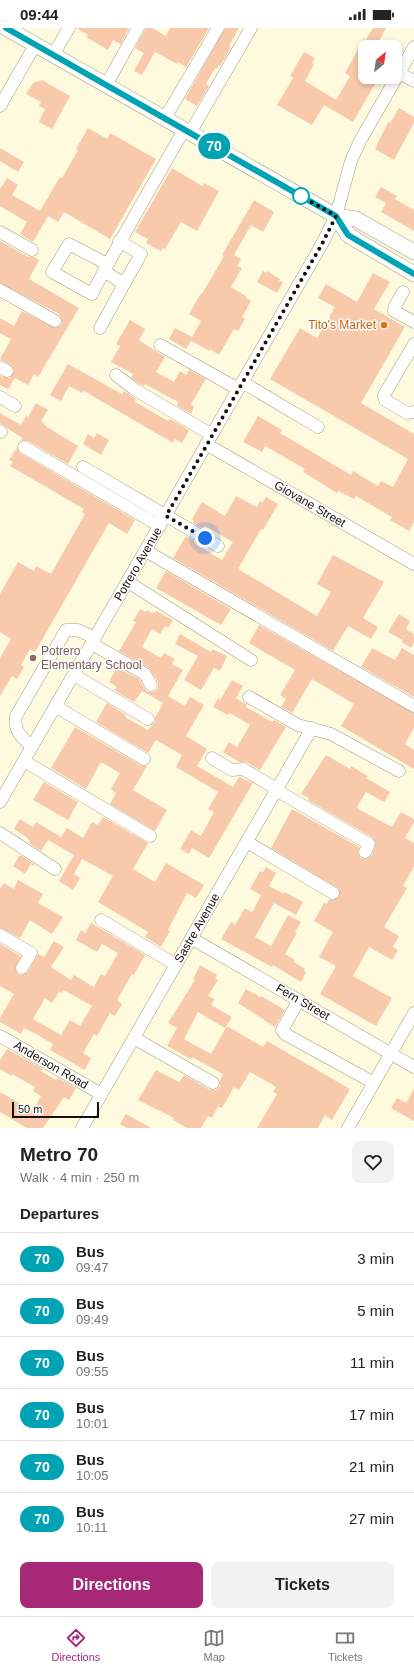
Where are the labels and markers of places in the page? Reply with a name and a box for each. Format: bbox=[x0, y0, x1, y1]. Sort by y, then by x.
unlabelled marker bbox=[292, 187, 310, 205]
place label: Tito's Market bbox=[308, 318, 377, 332]
marker: Tito's Market bbox=[379, 320, 389, 330]
place label: Potrero Elementary School bbox=[41, 644, 142, 672]
marker: Potrero Elementary School bbox=[28, 653, 38, 663]

